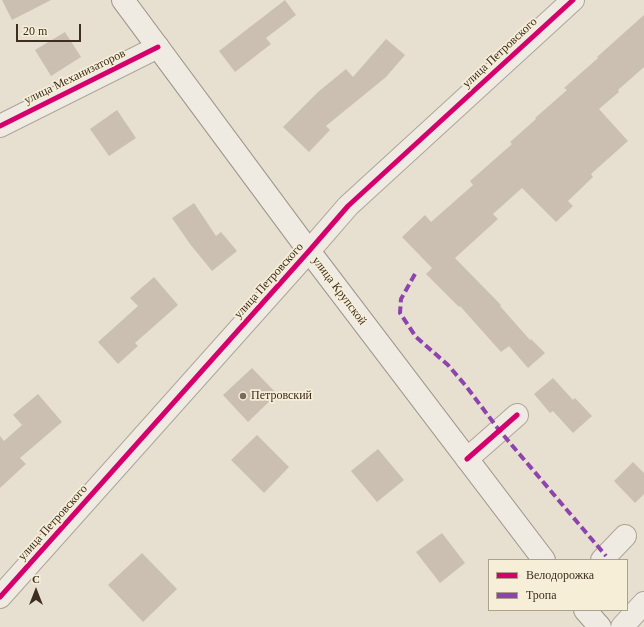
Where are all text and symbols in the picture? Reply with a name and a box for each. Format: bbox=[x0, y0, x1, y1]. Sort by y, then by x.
street label: улица Петровского bbox=[460, 15, 540, 91]
scale bar bbox=[18, 16, 83, 42]
text: 20 m bbox=[23, 24, 47, 38]
street label: улица Механизаторов bbox=[22, 46, 128, 108]
street label: улица Петровского bbox=[231, 240, 307, 322]
street label: улица Крупской bbox=[309, 254, 369, 328]
place label: Петровский bbox=[251, 389, 312, 403]
marker: Петровский bbox=[238, 391, 248, 401]
street label: улица Петровского bbox=[15, 482, 91, 564]
legend bbox=[488, 559, 628, 611]
text: Велодорожка bbox=[526, 568, 594, 582]
north arrow bbox=[16, 571, 56, 611]
text: С bbox=[32, 573, 40, 585]
text: Тропа bbox=[526, 588, 557, 602]

